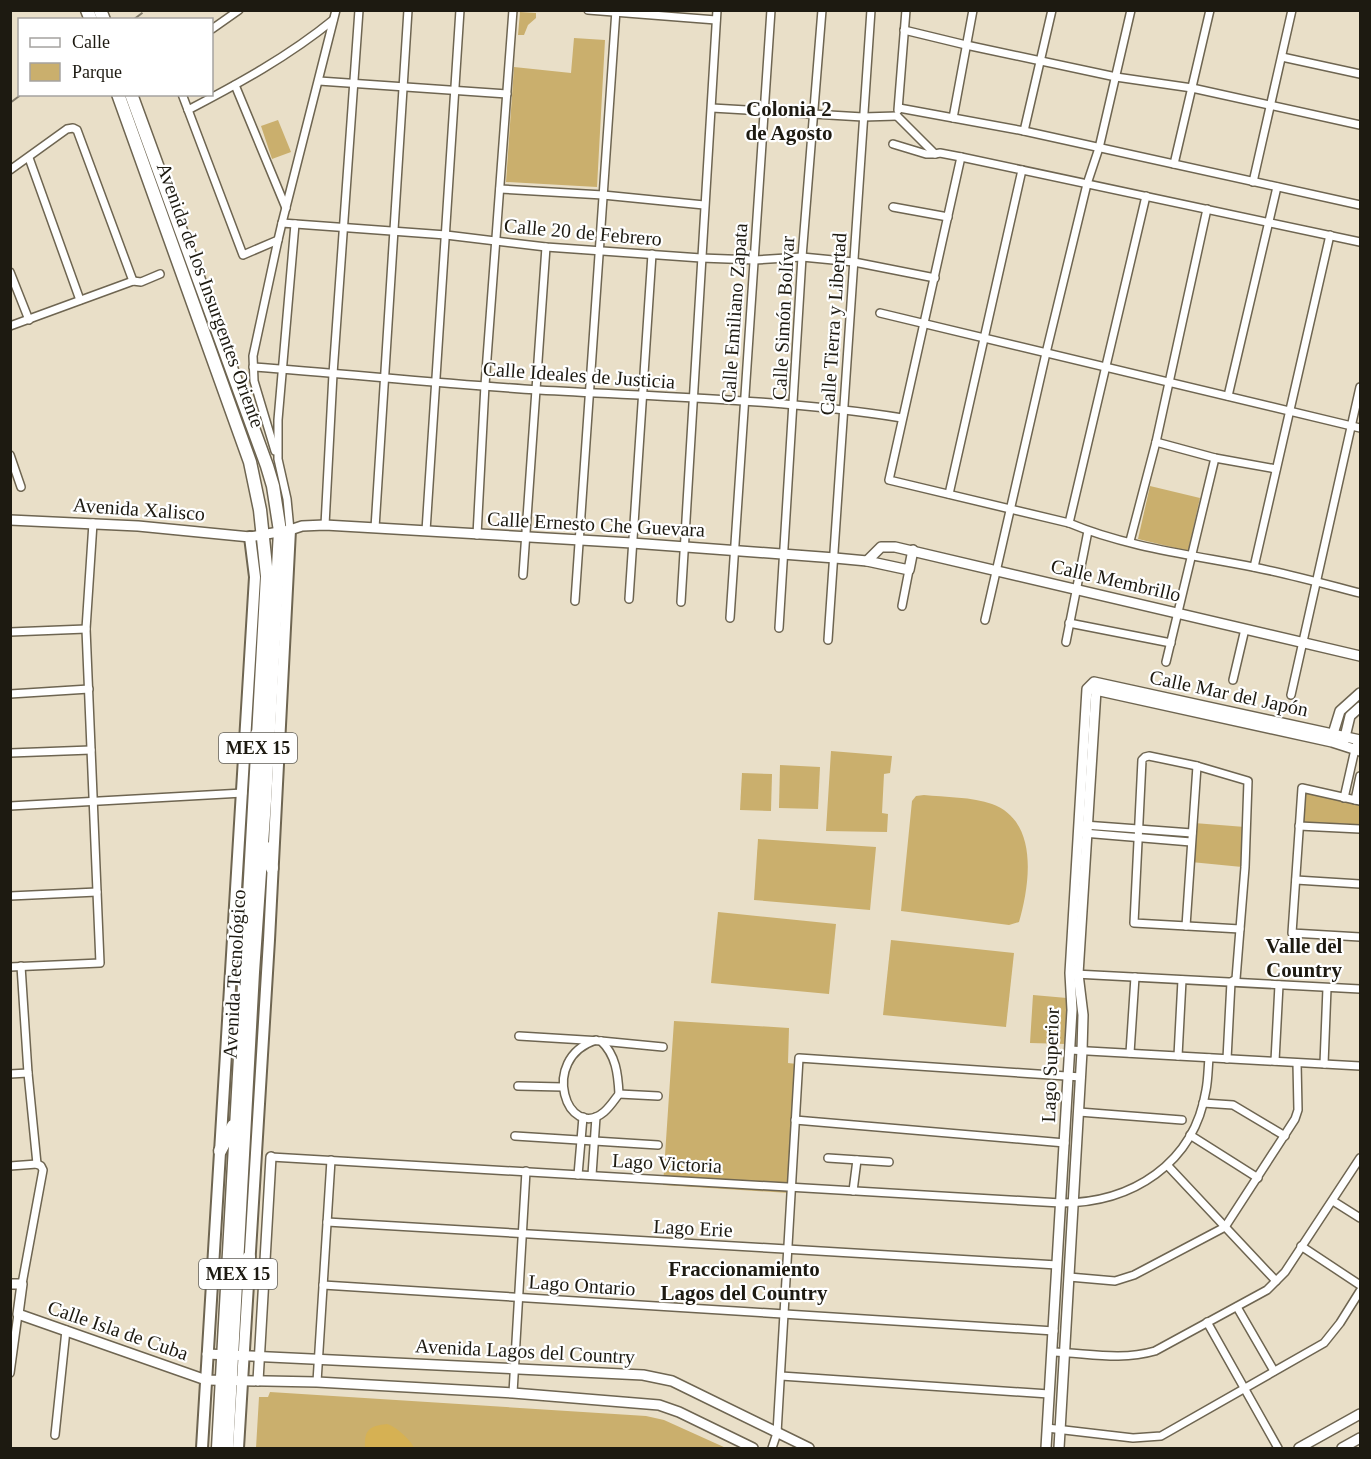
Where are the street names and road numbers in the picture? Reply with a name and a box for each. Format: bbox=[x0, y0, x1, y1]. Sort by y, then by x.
street label: Avenida de los Insurgentes Oriente bbox=[152, 160, 269, 431]
street label: Calle 20 de Febrero bbox=[503, 214, 663, 250]
street label: Calle Emiliano Zapata bbox=[717, 222, 752, 404]
street label: Calle Tierra y Libertad bbox=[816, 232, 851, 416]
street label: Calle Simón Bolívar bbox=[768, 235, 798, 401]
street label: Calle Ideales de Justicia bbox=[482, 357, 676, 393]
street label: Avenida Xalisco bbox=[72, 493, 206, 525]
street label: Calle Ernesto Che Guevara bbox=[486, 507, 706, 541]
street label: Calle Membrillo bbox=[1049, 554, 1183, 606]
street label: Calle Mar del Japón bbox=[1147, 665, 1310, 722]
road number: MEX 15 bbox=[219, 733, 297, 763]
street label: Avenida Tecnológico bbox=[219, 889, 250, 1059]
street label: Lago Superior bbox=[1037, 1007, 1064, 1123]
street label: Lago Victoria bbox=[611, 1149, 723, 1178]
street label: Lago Erie bbox=[653, 1215, 733, 1242]
road number: MEX 15 bbox=[199, 1259, 277, 1289]
street label: Lago Ontario bbox=[528, 1270, 636, 1301]
street label: Calle Isla de Cuba bbox=[45, 1296, 191, 1364]
street label: Avenida Lagos del Country bbox=[414, 1334, 635, 1369]

